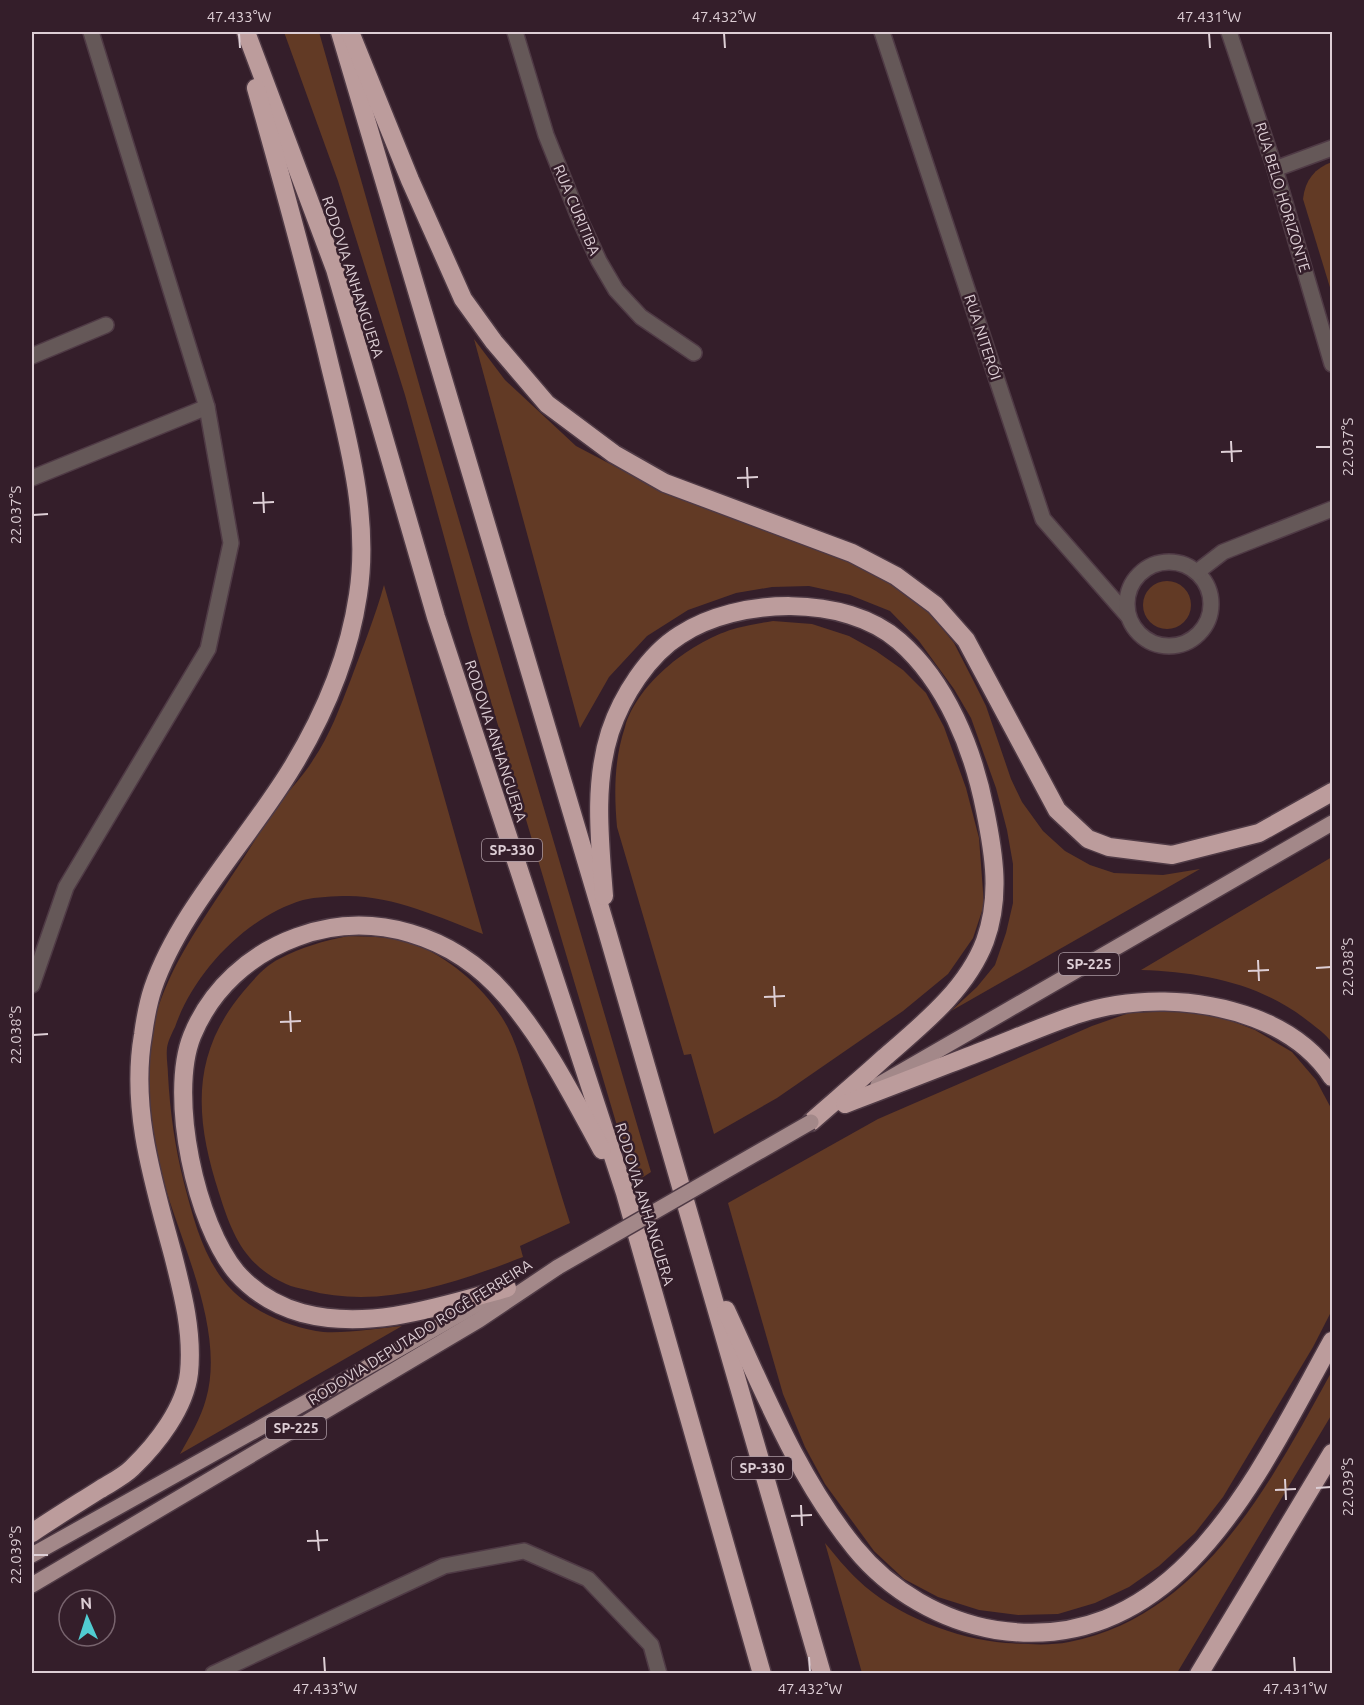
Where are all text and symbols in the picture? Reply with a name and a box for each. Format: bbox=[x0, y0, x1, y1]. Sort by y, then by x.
text: 47.433°W bbox=[207, 8, 271, 25]
text: 47.432°W bbox=[692, 8, 756, 25]
text: 47.431°W bbox=[1177, 8, 1241, 25]
street label: RUA BELO HORIZONTE bbox=[1252, 120, 1314, 274]
street label: RUA CURITIBA bbox=[550, 162, 604, 258]
street label: RODOVIA ANHANGUERA bbox=[319, 194, 387, 360]
street label: RUA NITERÓI bbox=[961, 292, 1005, 382]
text: 22.037°S bbox=[1339, 418, 1356, 476]
text: 22.037°S bbox=[7, 486, 24, 544]
street label: RODOVIA ANHANGUERA bbox=[462, 658, 530, 824]
road number: SP-330 bbox=[482, 839, 542, 861]
text: 22.038°S bbox=[1339, 938, 1356, 996]
road number: SP-225 bbox=[1059, 953, 1119, 975]
text: 22.038°S bbox=[7, 1006, 24, 1064]
street label: RODOVIA ANHANGUERA bbox=[612, 1121, 678, 1288]
street label: RODOVIA DEPUTADO ROGÊ FERREIRA bbox=[305, 1256, 535, 1408]
road number: SP-225 bbox=[266, 1417, 326, 1439]
road number: SP-330 bbox=[732, 1457, 792, 1479]
text: 22.039°S bbox=[1339, 1458, 1356, 1516]
text: 22.039°S bbox=[7, 1526, 24, 1584]
north arrow bbox=[57, 1588, 117, 1648]
text: N bbox=[80, 1594, 93, 1612]
text: 47.433°W bbox=[293, 1680, 357, 1697]
text: 47.432°W bbox=[778, 1680, 842, 1697]
text: 47.431°W bbox=[1263, 1680, 1327, 1697]

